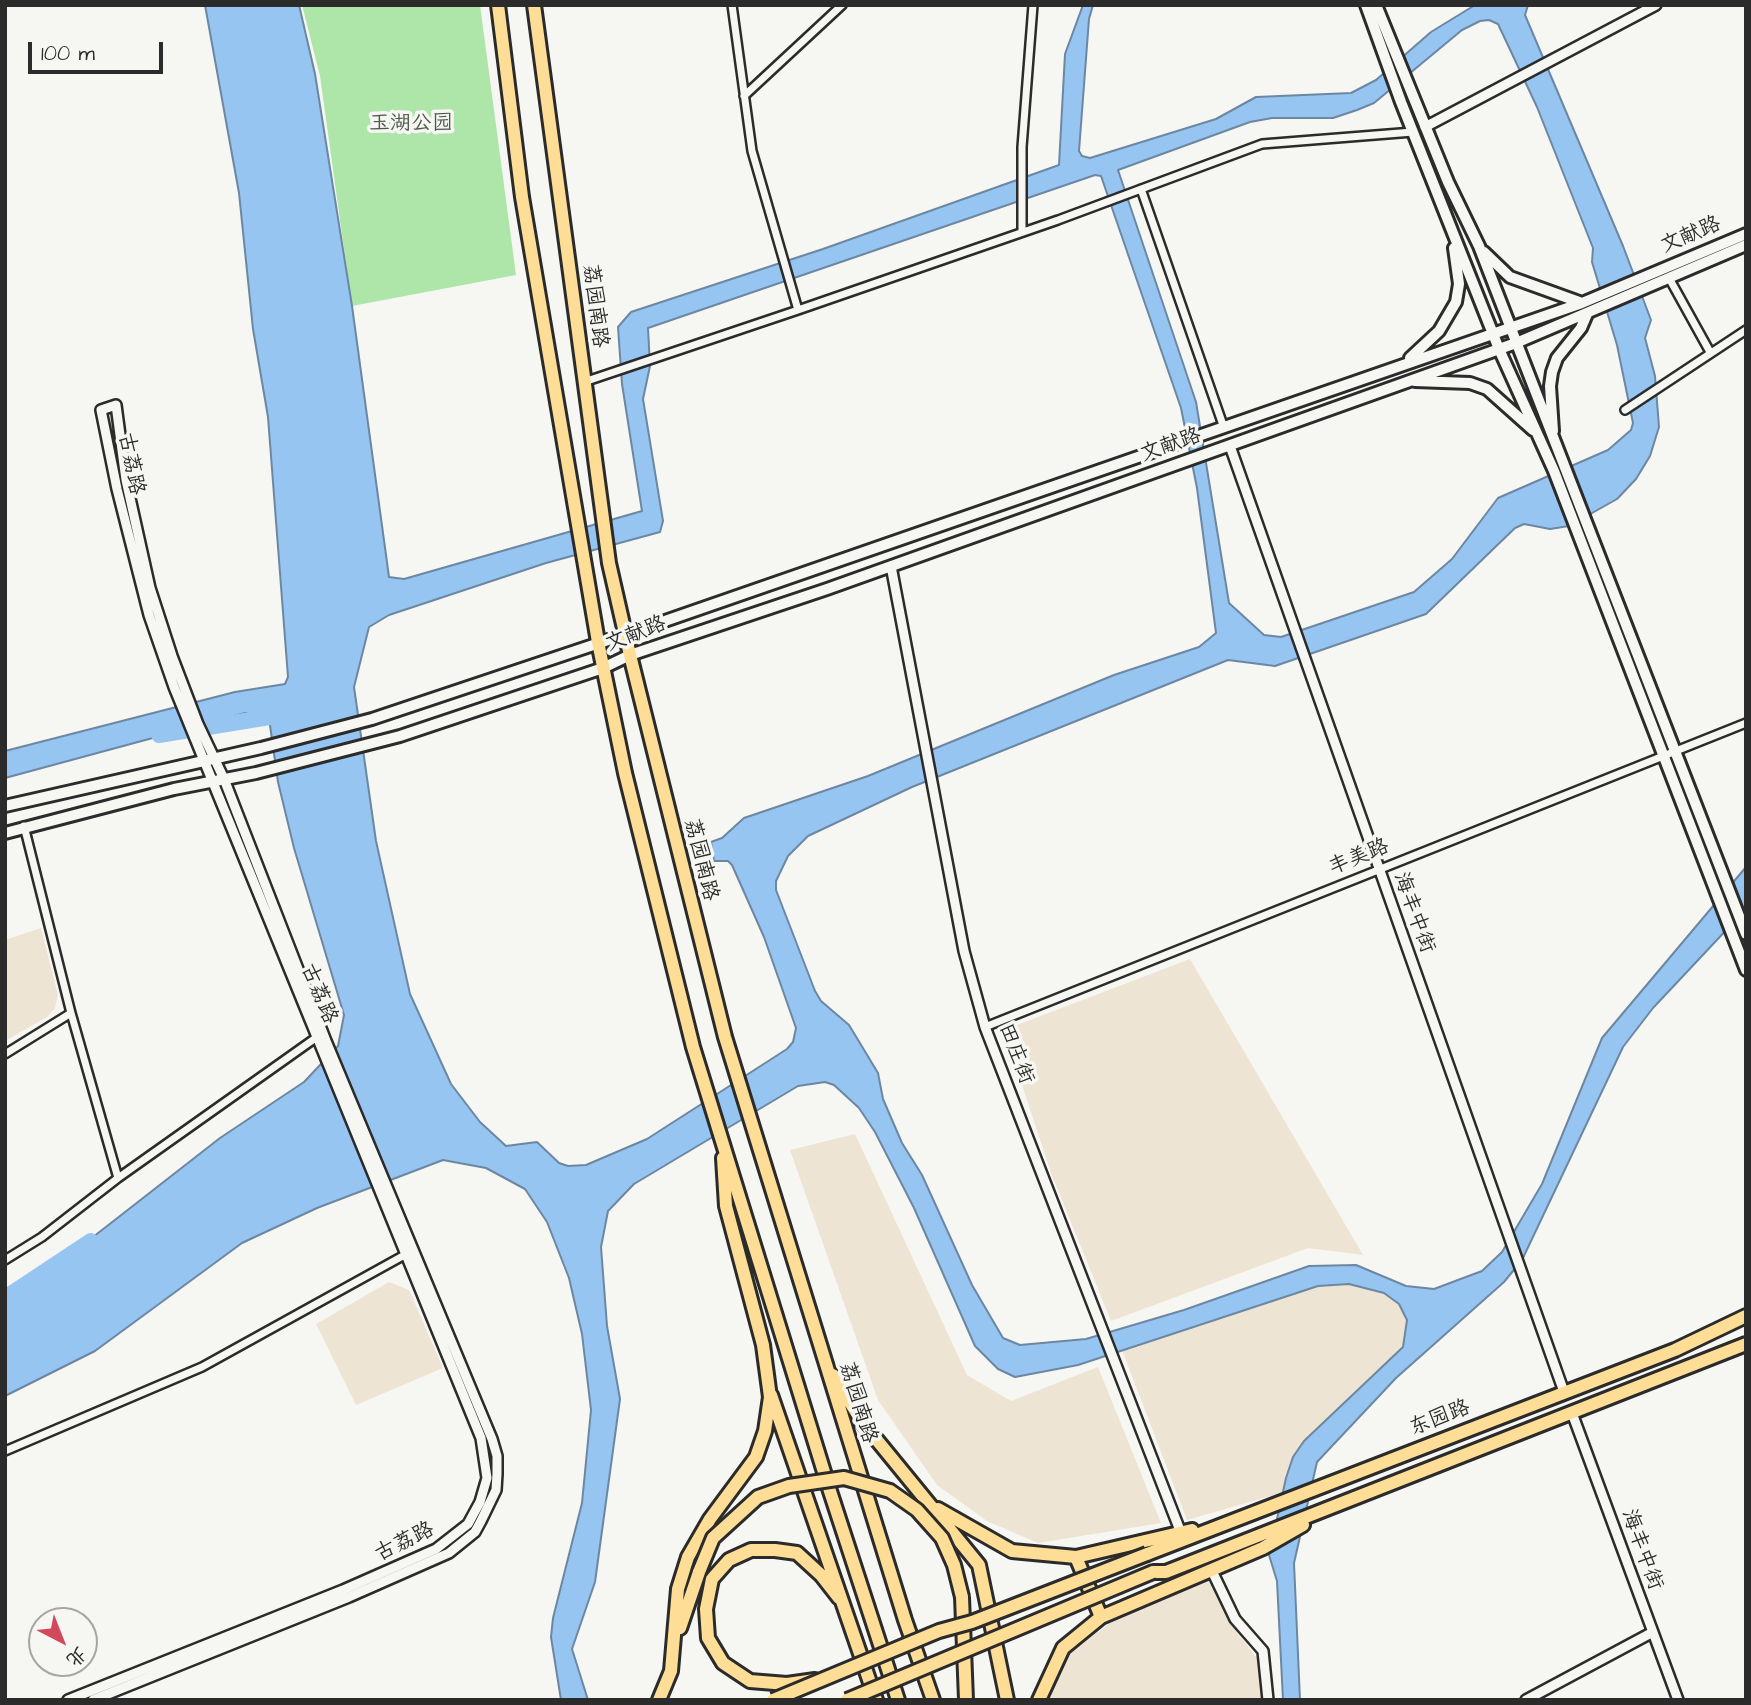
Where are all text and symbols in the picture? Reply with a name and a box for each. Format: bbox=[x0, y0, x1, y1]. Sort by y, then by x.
scale bar bbox=[32, 28, 166, 72]
text: 100 m bbox=[41, 39, 95, 68]
park label: 玉湖公园 bbox=[369, 112, 453, 138]
street label: 文献路 bbox=[1657, 212, 1725, 260]
street label: 荔园南路 bbox=[576, 263, 612, 349]
street label: 文献路 bbox=[1137, 424, 1205, 468]
street label: 古荔路 bbox=[112, 431, 148, 497]
street label: 文献路 bbox=[602, 612, 670, 658]
street label: 荔园南路 bbox=[678, 816, 722, 904]
street label: 丰美路 bbox=[1325, 835, 1393, 881]
street label: 海丰中街 bbox=[1387, 869, 1439, 957]
street label: 古荔路 bbox=[294, 960, 342, 1028]
street label: 田庄街 bbox=[992, 1020, 1038, 1088]
street label: 荔园南路 bbox=[833, 1359, 881, 1447]
street label: 东园路 bbox=[1406, 1396, 1474, 1442]
street label: 海丰中街 bbox=[1615, 1506, 1667, 1594]
street label: 古荔路 bbox=[371, 1518, 439, 1568]
north arrow bbox=[28, 1607, 98, 1677]
text: 北 bbox=[60, 1640, 92, 1673]

